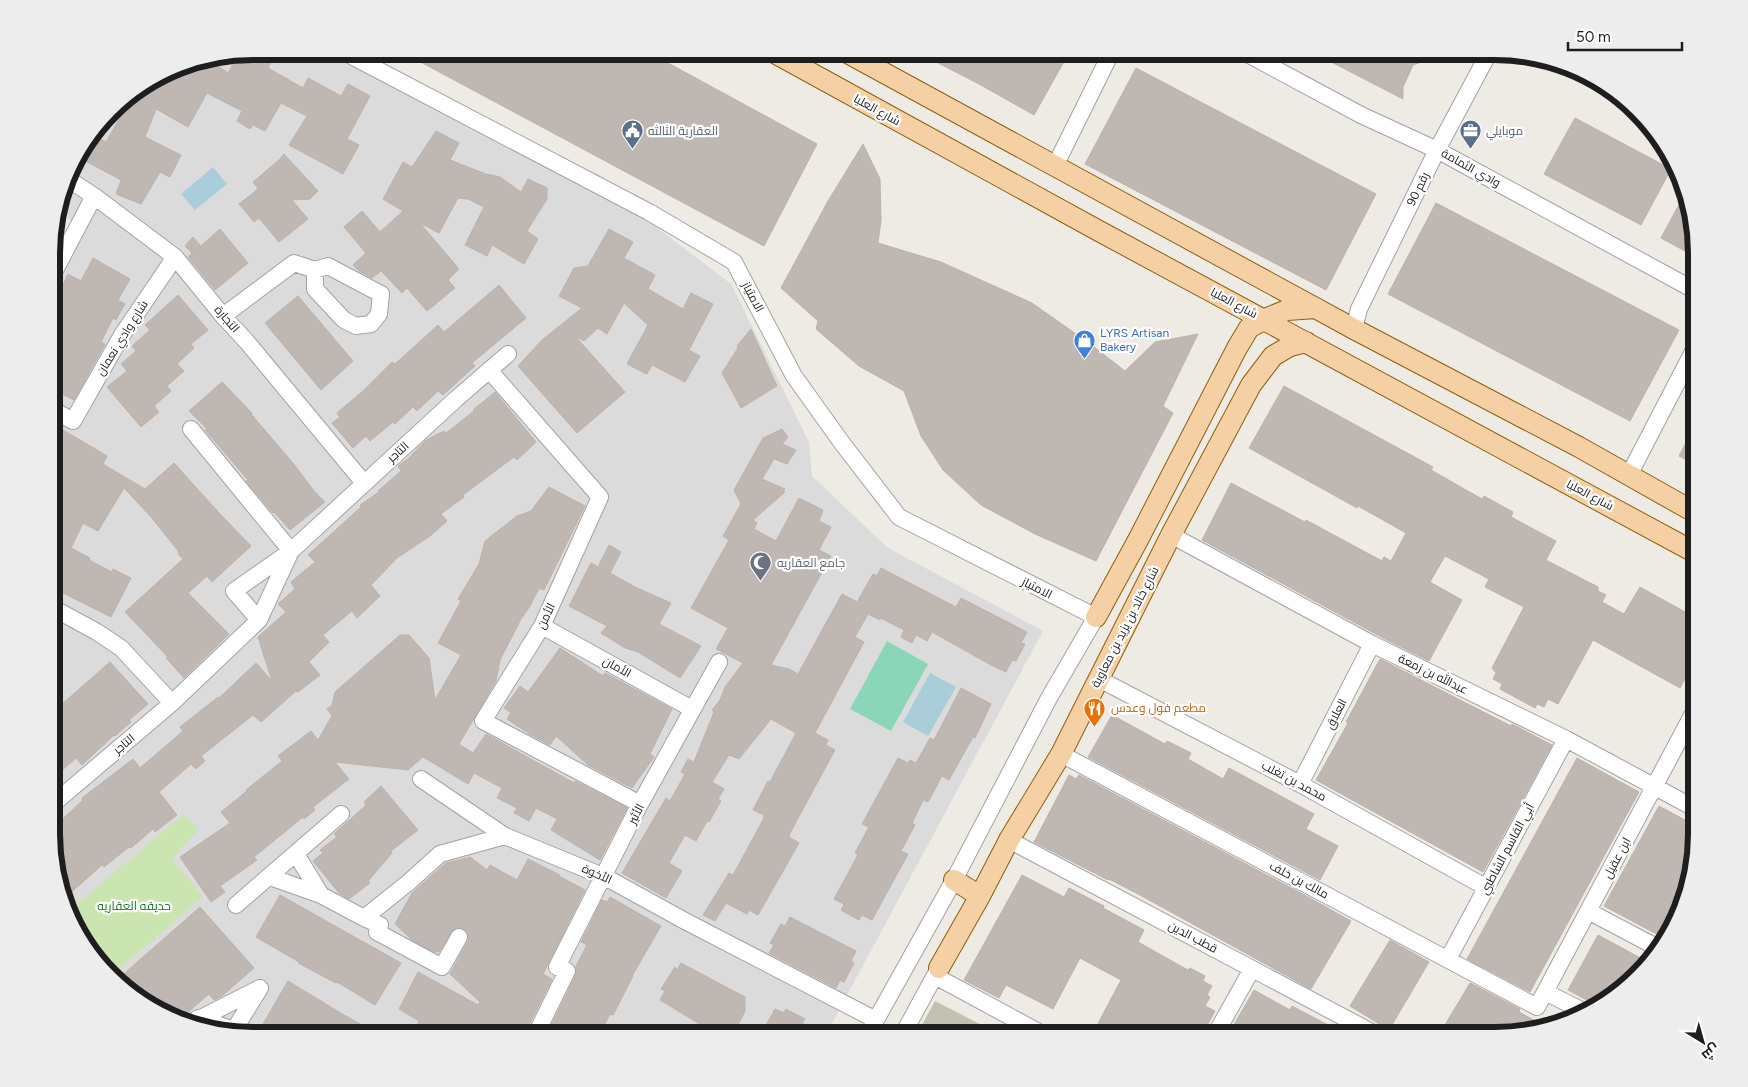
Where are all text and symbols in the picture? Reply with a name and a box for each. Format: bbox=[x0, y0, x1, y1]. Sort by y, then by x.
scale bar bbox=[1568, 20, 1682, 52]
text: 50 m bbox=[1576, 28, 1611, 46]
street label: شارع العليا bbox=[851, 91, 903, 129]
public building icon: العقارية الثالثه bbox=[620, 119, 644, 150]
office icon: موبايلي bbox=[1458, 119, 1482, 150]
place label: العقارية الثالثه bbox=[648, 124, 718, 138]
place label: موبايلي bbox=[1486, 124, 1523, 141]
street label: وادي الثمامة bbox=[1437, 146, 1503, 193]
street label: رقم 90 bbox=[1404, 170, 1433, 209]
street label: الامتياز bbox=[739, 279, 767, 315]
street label: شارع العليا bbox=[1208, 285, 1260, 322]
street label: شارع وادي نعمان bbox=[93, 298, 153, 380]
street label: التجارة bbox=[212, 303, 242, 335]
place label: LYRS Artisan Bakery bbox=[1100, 326, 1169, 354]
shop icon: LYRS Artisan Bakery bbox=[1072, 328, 1096, 359]
street label: التاجر bbox=[384, 439, 412, 466]
street label: شارع العليا bbox=[1564, 477, 1616, 514]
mosque icon: جامع العقاريه bbox=[749, 551, 773, 582]
place label: جامع العقاريه bbox=[777, 556, 845, 571]
street label: شارع خالد بن يزيد بن معاوية bbox=[1088, 564, 1163, 690]
street label: الامتياز bbox=[1018, 574, 1055, 602]
street label: الأمن bbox=[534, 601, 558, 631]
street label: عبدالله بن زمعة bbox=[1396, 650, 1471, 697]
street label: الأمان bbox=[600, 654, 634, 680]
restaurant icon: مطعم فول وعدس bbox=[1083, 696, 1107, 727]
street label: العلاق bbox=[1322, 696, 1350, 732]
place label: مطعم فول وعدس bbox=[1111, 701, 1206, 716]
street label: التاجر bbox=[110, 731, 138, 758]
street label: محمد بن تغلب bbox=[1259, 758, 1329, 804]
street label: الأثير bbox=[624, 801, 647, 828]
street label: أبي القاسم الشاطبي bbox=[1476, 801, 1540, 898]
street label: ابن عقيل bbox=[1600, 835, 1634, 881]
street label: مالك بن خلف bbox=[1267, 859, 1331, 901]
street label: الأخوة bbox=[580, 861, 614, 887]
park label: حديقه العقاريه bbox=[97, 899, 171, 913]
street label: قطب الدين bbox=[1166, 918, 1220, 956]
north arrow bbox=[1678, 1017, 1728, 1067]
text: ش bbox=[1698, 1040, 1723, 1064]

